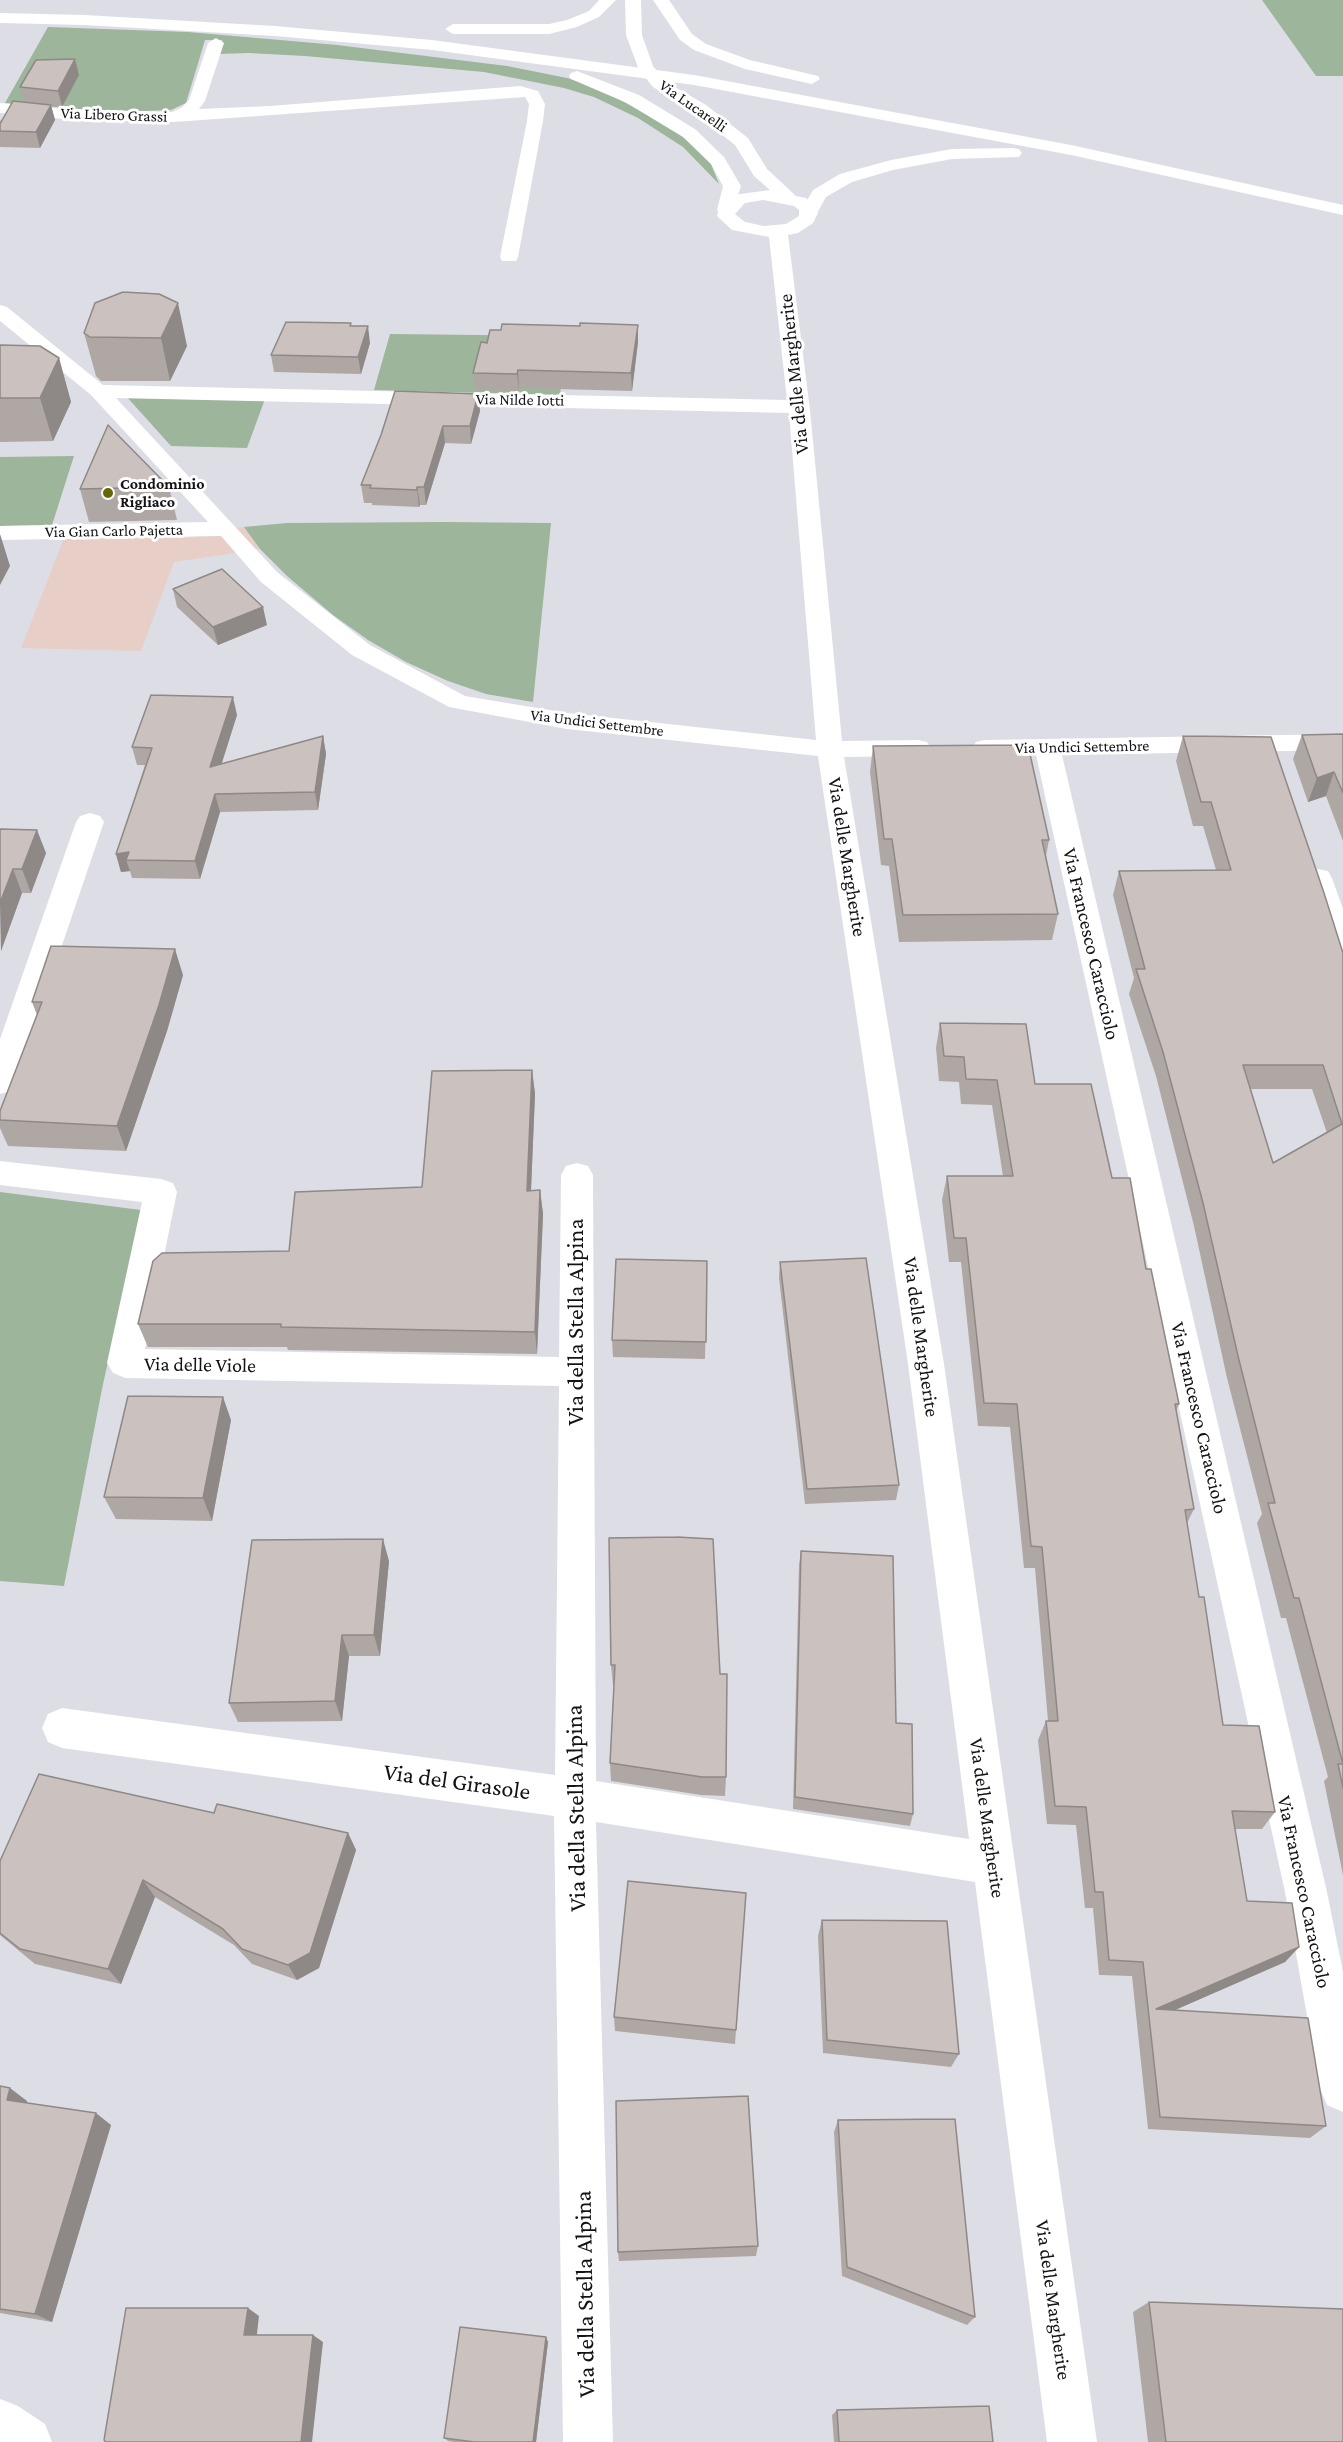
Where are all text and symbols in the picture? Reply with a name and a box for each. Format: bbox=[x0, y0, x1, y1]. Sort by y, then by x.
street label: Via Lucarelli bbox=[655, 76, 731, 136]
street label: Via Libero Grassi bbox=[60, 104, 168, 126]
street label: Via delle Margherite bbox=[774, 293, 814, 455]
street label: Via Nilde Iotti bbox=[476, 390, 564, 410]
place label: Condominio Rigliaco bbox=[120, 474, 205, 512]
marker: Condominio Rigliaco bbox=[101, 486, 115, 500]
street label: Via Gian Carlo Pajetta bbox=[45, 520, 183, 542]
street label: Via Undici Settembre bbox=[529, 705, 665, 741]
street label: Via Undici Settembre bbox=[1015, 736, 1149, 758]
street label: Via delle Margherite bbox=[823, 776, 871, 938]
street label: Via Francesco Caracciolo bbox=[1057, 846, 1125, 1042]
street label: Via della Stella Alpina bbox=[562, 1218, 590, 1426]
street label: Via delle Margherite bbox=[898, 1256, 944, 1418]
street label: Via Francesco Caracciolo bbox=[1165, 1320, 1233, 1516]
street label: Via delle Viole bbox=[144, 1352, 256, 1378]
street label: Via della Stella Alpina bbox=[560, 1704, 592, 1912]
street label: Via delle Margherite bbox=[964, 1737, 1010, 1899]
street label: Via del Girasole bbox=[382, 1757, 532, 1807]
street label: Via Francesco Caracciolo bbox=[1272, 1794, 1336, 1990]
street label: Via della Stella Alpina bbox=[569, 2190, 601, 2398]
street label: Via delle Margherite bbox=[1030, 2219, 1076, 2381]

